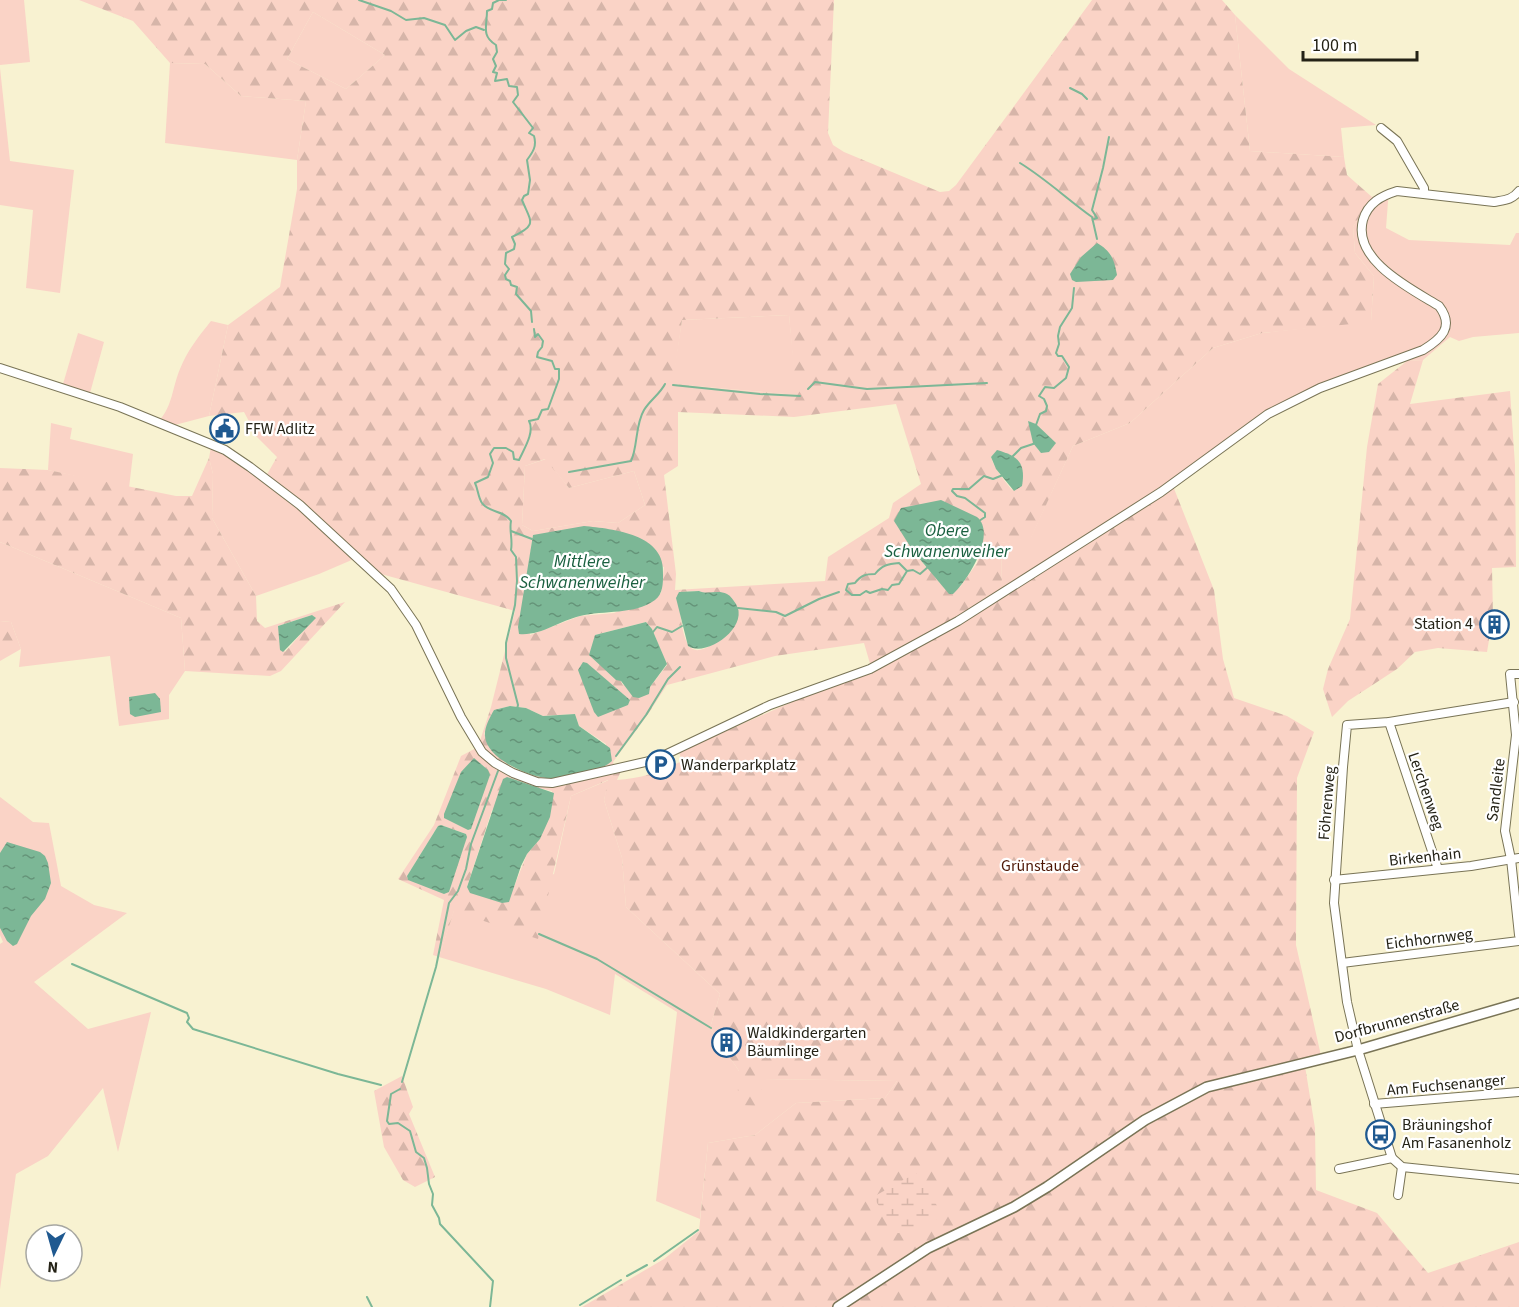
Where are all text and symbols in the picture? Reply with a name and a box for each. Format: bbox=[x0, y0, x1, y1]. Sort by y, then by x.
scale bar bbox=[1303, 24, 1417, 62]
text: 100 m bbox=[1312, 33, 1357, 58]
public building icon: FFW Adlitz bbox=[208, 413, 240, 445]
place label: FFW Adlitz bbox=[245, 418, 315, 440]
water label: Obere Schwanenweiher bbox=[884, 518, 1011, 564]
water label: Mittlere Schwanenweiher bbox=[519, 549, 646, 595]
building icon: Station 4 bbox=[1478, 608, 1510, 640]
place label: Station 4 bbox=[1414, 613, 1473, 635]
parking icon: Wanderparkplatz bbox=[644, 749, 676, 781]
street label: Lerchenweg bbox=[1402, 749, 1450, 833]
place label: Wanderparkplatz bbox=[681, 754, 796, 776]
street label: Sandleite bbox=[1481, 757, 1511, 823]
street label: Föhrenweg bbox=[1313, 765, 1341, 841]
street label: Birkenhain bbox=[1388, 842, 1462, 872]
park label: Grünstaude bbox=[1001, 855, 1079, 877]
street label: Eichhornweg bbox=[1384, 923, 1474, 955]
street label: Dorfbrunnenstraße bbox=[1332, 994, 1462, 1048]
place label: Waldkindergarten Bäumlinge bbox=[747, 1022, 866, 1062]
building icon: Waldkindergarten Bäumlinge bbox=[710, 1026, 742, 1058]
street label: Am Fuchsenanger bbox=[1386, 1069, 1507, 1101]
place label: Bräuningshof Am Fasanenholz bbox=[1402, 1114, 1511, 1154]
bus stop icon: Bräuningshof Am Fasanenholz bbox=[1365, 1118, 1397, 1150]
north arrow bbox=[24, 1223, 84, 1283]
text: N bbox=[47, 1256, 59, 1278]

